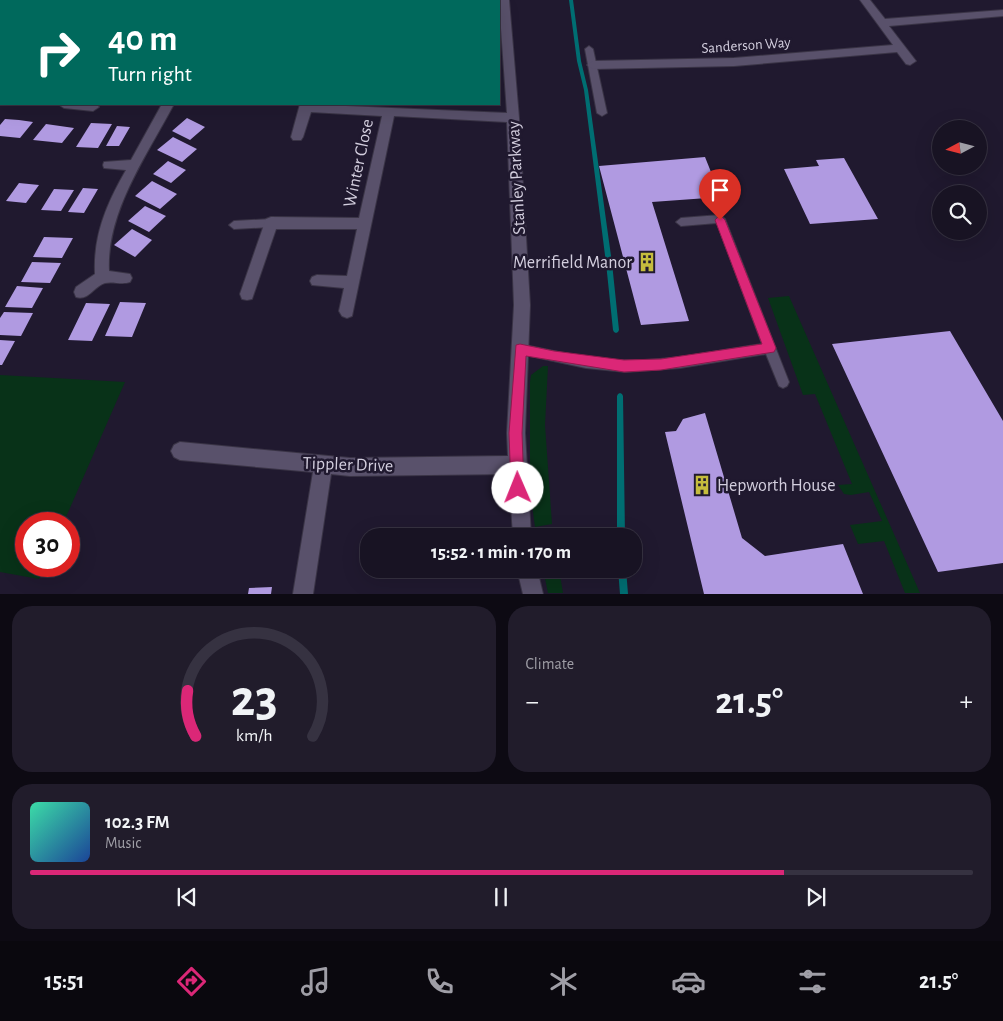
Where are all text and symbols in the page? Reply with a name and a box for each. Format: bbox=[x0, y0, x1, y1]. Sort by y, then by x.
icon: right bbox=[25, 20, 90, 85]
text: 40 m bbox=[108, 22, 177, 57]
street label: Sanderson Way bbox=[701, 35, 792, 56]
text: Turn right bbox=[108, 63, 192, 85]
street label: Winter Close bbox=[341, 117, 377, 209]
street label: Stanley Parkway bbox=[505, 120, 529, 235]
north arrow bbox=[932, 120, 988, 175]
map controls bbox=[932, 120, 987, 240]
pin bbox=[699, 169, 741, 220]
icon: arrive bbox=[706, 176, 734, 204]
button: search bbox=[932, 185, 987, 240]
building icon: Merrifield Manor bbox=[636, 251, 658, 273]
place label: Merrifield Manor bbox=[513, 254, 632, 272]
street label: Tippler Drive bbox=[302, 454, 393, 476]
position arrow bbox=[491, 461, 543, 513]
building icon: Hepworth House bbox=[691, 474, 713, 496]
place label: Hepworth House bbox=[717, 477, 836, 495]
speed limit sign: 30 bbox=[15, 512, 80, 577]
text: 15:52 · 1 min · 170 m bbox=[431, 543, 571, 562]
text: Climate bbox=[526, 656, 574, 672]
text: 23 bbox=[230, 673, 277, 725]
text: 21.5° bbox=[715, 683, 783, 721]
text: − bbox=[526, 688, 539, 716]
text: + bbox=[960, 688, 973, 716]
text: km/h bbox=[235, 727, 272, 745]
text: 102.3 FM bbox=[105, 813, 170, 832]
text: Music bbox=[105, 835, 141, 851]
icon: previous bbox=[173, 883, 201, 911]
icon: pause bbox=[487, 883, 515, 911]
icon: next bbox=[802, 883, 830, 911]
icon: directions bbox=[174, 964, 209, 999]
icon: music bbox=[298, 964, 333, 999]
icon: phone bbox=[422, 964, 457, 999]
icon: climate bbox=[546, 964, 581, 999]
icon: car bbox=[671, 964, 706, 999]
icon: filters bbox=[795, 964, 830, 999]
text: 15:51 bbox=[45, 970, 85, 992]
text: 21.5° bbox=[919, 970, 958, 992]

